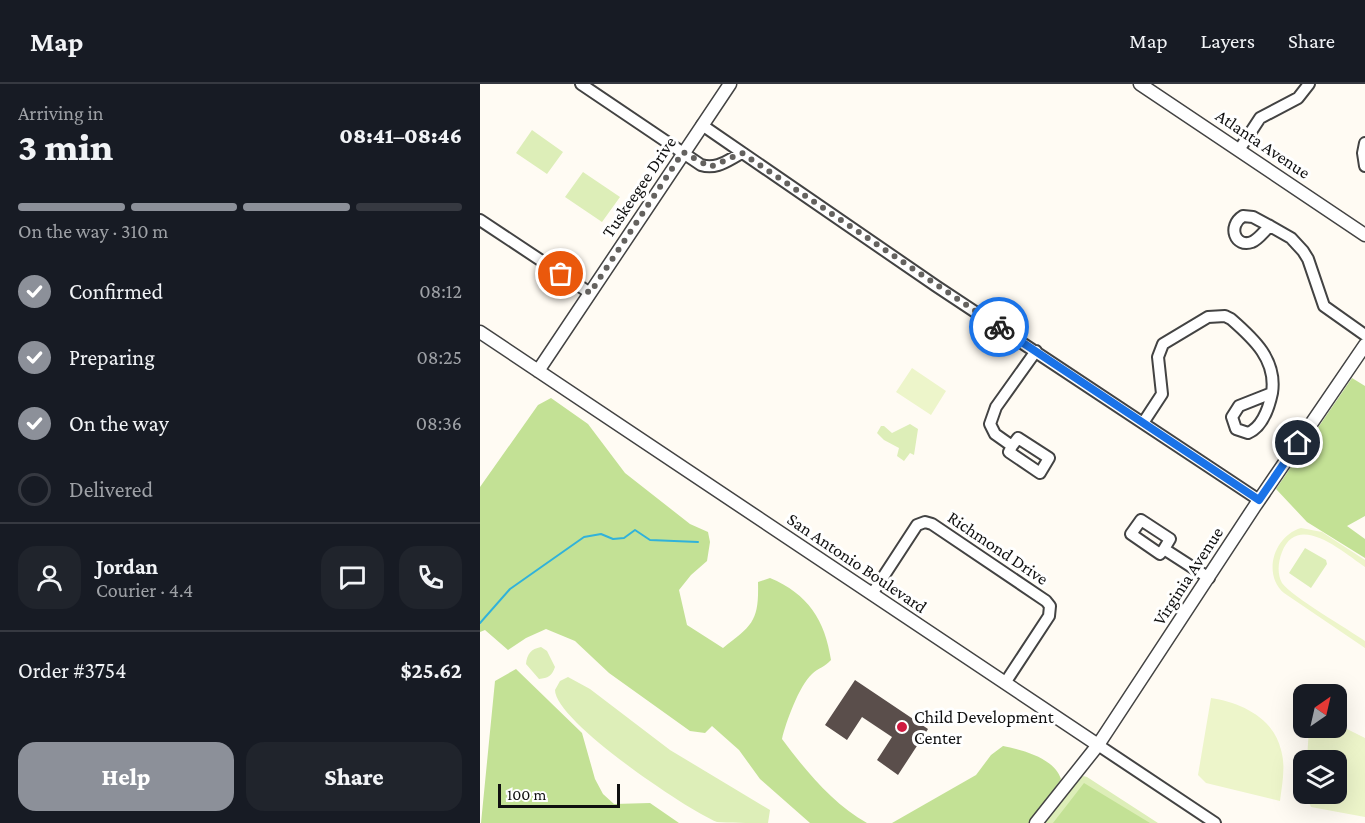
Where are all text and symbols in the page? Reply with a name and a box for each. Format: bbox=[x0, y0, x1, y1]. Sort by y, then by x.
text: Map bbox=[30, 26, 83, 57]
text: Map bbox=[1129, 29, 1168, 53]
text: Layers bbox=[1201, 29, 1255, 53]
text: Share bbox=[1288, 29, 1335, 53]
text: Arriving in bbox=[18, 102, 103, 124]
street label: Atlanta Avenue bbox=[1212, 105, 1314, 183]
text: 08:41–08:46 bbox=[339, 123, 462, 148]
text: 3 min bbox=[18, 125, 113, 168]
street label: Tuskeegee Drive bbox=[598, 133, 680, 241]
text: On the way · 310 m bbox=[18, 220, 168, 242]
pin bbox=[535, 248, 586, 299]
icon: bag bbox=[544, 257, 577, 290]
icon: check bbox=[18, 275, 51, 308]
text: Confirmed bbox=[69, 279, 163, 304]
text: 08:12 bbox=[419, 280, 462, 302]
courier bbox=[969, 297, 1029, 357]
icon: bike bbox=[983, 311, 1016, 344]
icon: check bbox=[18, 341, 51, 374]
text: Preparing bbox=[69, 345, 155, 370]
text: 08:25 bbox=[416, 346, 462, 368]
icon: check bbox=[18, 407, 51, 440]
text: On the way bbox=[69, 411, 169, 436]
text: 08:36 bbox=[416, 412, 462, 434]
pin bbox=[1272, 417, 1323, 468]
icon: home bbox=[1281, 426, 1314, 459]
text: Delivered bbox=[69, 477, 153, 502]
street label: Richmond Drive bbox=[944, 507, 1052, 589]
street label: San Antonio Boulevard bbox=[783, 509, 931, 617]
street label: Virginia Avenue bbox=[1149, 523, 1227, 629]
button: person bbox=[18, 546, 81, 609]
button: chat bbox=[321, 546, 384, 609]
button: phone bbox=[399, 546, 462, 609]
text: Jordan bbox=[96, 554, 158, 579]
text: Courier · 4.4 bbox=[96, 579, 193, 601]
text: Order #3754 bbox=[18, 658, 126, 683]
text: $25.62 bbox=[401, 658, 462, 683]
north arrow bbox=[1293, 684, 1347, 738]
map controls bbox=[1293, 684, 1347, 804]
place label: Child Development Center bbox=[914, 707, 1055, 748]
marker: Child Development Center bbox=[895, 720, 909, 734]
button: Help bbox=[18, 742, 234, 811]
button: Share bbox=[246, 742, 462, 811]
button: layers bbox=[1293, 750, 1347, 804]
scale bar bbox=[498, 781, 620, 808]
text: 100 m bbox=[507, 786, 546, 803]

